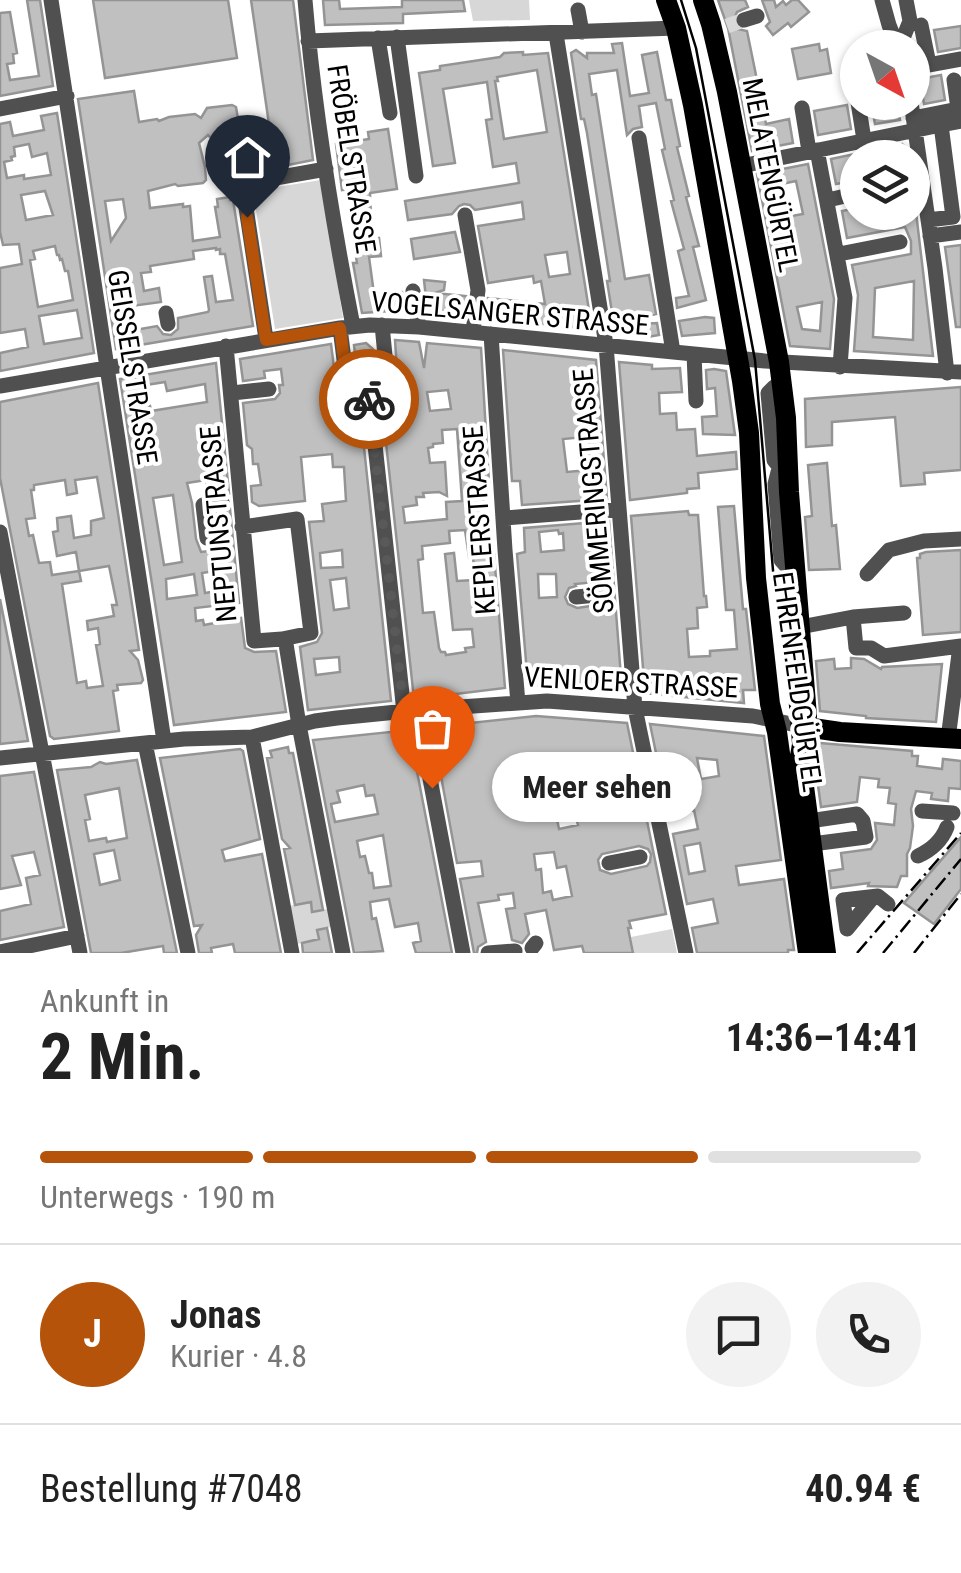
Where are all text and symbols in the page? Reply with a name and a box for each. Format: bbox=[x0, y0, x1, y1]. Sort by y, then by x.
north arrow bbox=[840, 30, 930, 120]
map controls bbox=[840, 30, 930, 230]
street label: FRÖBELSTRASSE bbox=[320, 62, 383, 256]
street label: MELATENGÜRTEL bbox=[736, 75, 805, 275]
pin bbox=[205, 115, 290, 218]
icon: home bbox=[220, 130, 275, 185]
button: layers bbox=[840, 140, 930, 230]
street label: GEISSELSTRASSE bbox=[101, 267, 164, 467]
street label: VOGELSANGER STRASSE bbox=[370, 285, 650, 342]
courier bbox=[319, 349, 419, 449]
street label: SÖMMERINGSTRASSE bbox=[566, 367, 621, 615]
icon: bike bbox=[342, 372, 397, 427]
street label: NEPTUNSTRASSE bbox=[193, 424, 244, 624]
street label: KEPLERSTRASSE bbox=[456, 424, 503, 616]
street label: EHRENFELDGÜRTEL bbox=[766, 570, 829, 794]
street label: VENLOER STRASSE bbox=[523, 660, 739, 705]
pin bbox=[390, 686, 475, 789]
icon: bag bbox=[405, 701, 460, 756]
callout: Meer sehen bbox=[492, 753, 702, 823]
text: Meer sehen bbox=[522, 768, 672, 806]
text: Ankunft in bbox=[40, 982, 169, 1020]
text: 14:36–14:41 bbox=[726, 1016, 921, 1060]
text: 2 Min. bbox=[40, 1019, 204, 1095]
text: Unterwegs · 190 m bbox=[40, 1178, 275, 1216]
button: chat bbox=[686, 1282, 791, 1387]
button: phone bbox=[816, 1282, 921, 1387]
text: Jonas bbox=[170, 1293, 261, 1337]
text: J bbox=[83, 1312, 102, 1356]
text: Kurier · 4.8 bbox=[170, 1337, 307, 1375]
text: Bestellung #7048 bbox=[40, 1467, 302, 1511]
text: 40.94 € bbox=[805, 1467, 921, 1511]

